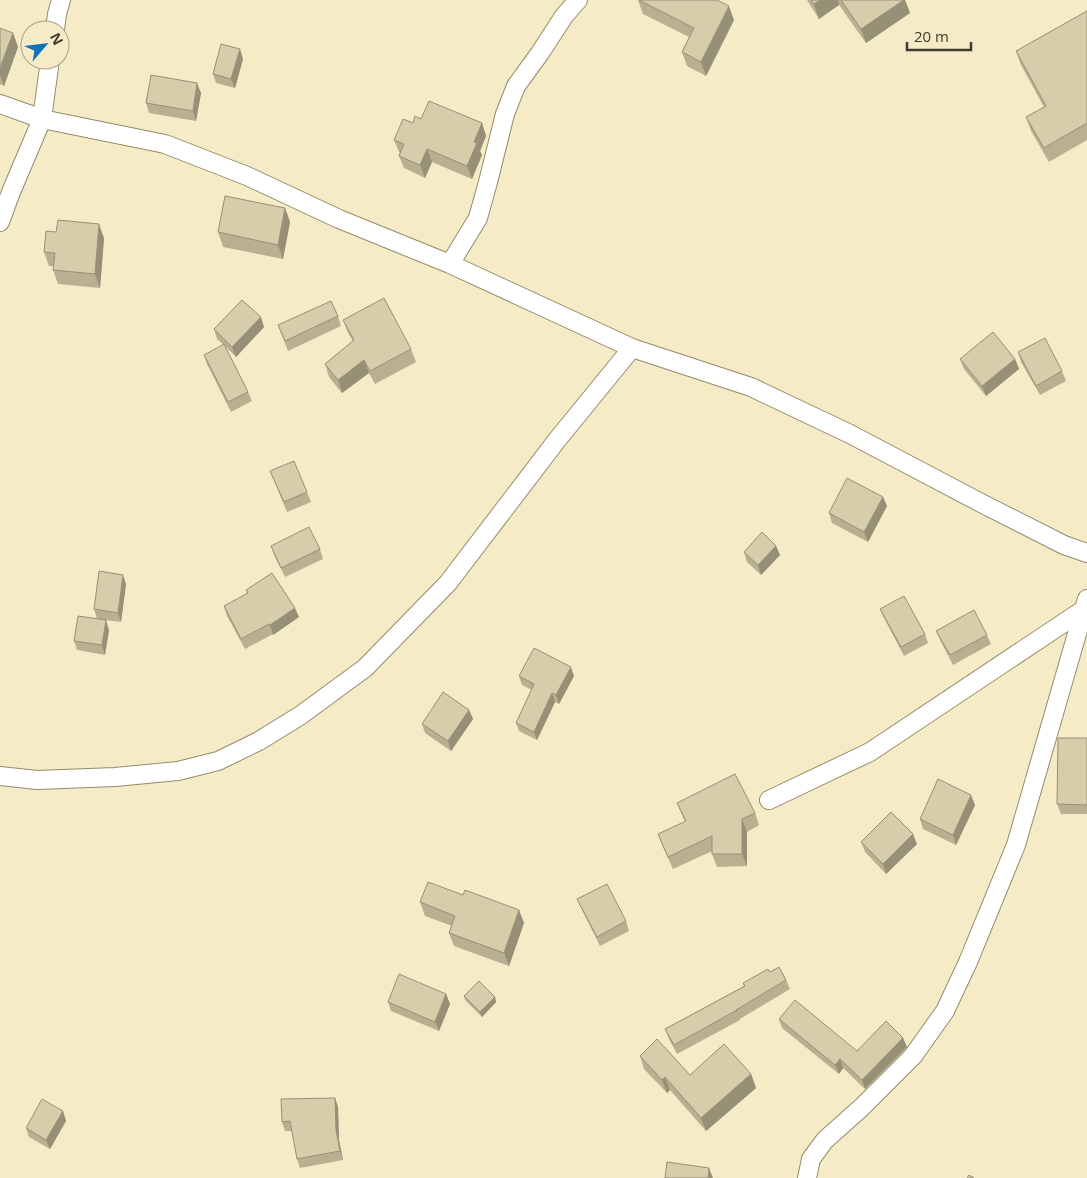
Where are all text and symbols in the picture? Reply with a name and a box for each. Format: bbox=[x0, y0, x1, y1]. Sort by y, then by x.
north arrow bbox=[20, 20, 70, 70]
scale bar bbox=[907, 20, 971, 52]
text: 20 m bbox=[914, 26, 949, 46]
text: N bbox=[46, 29, 68, 48]

